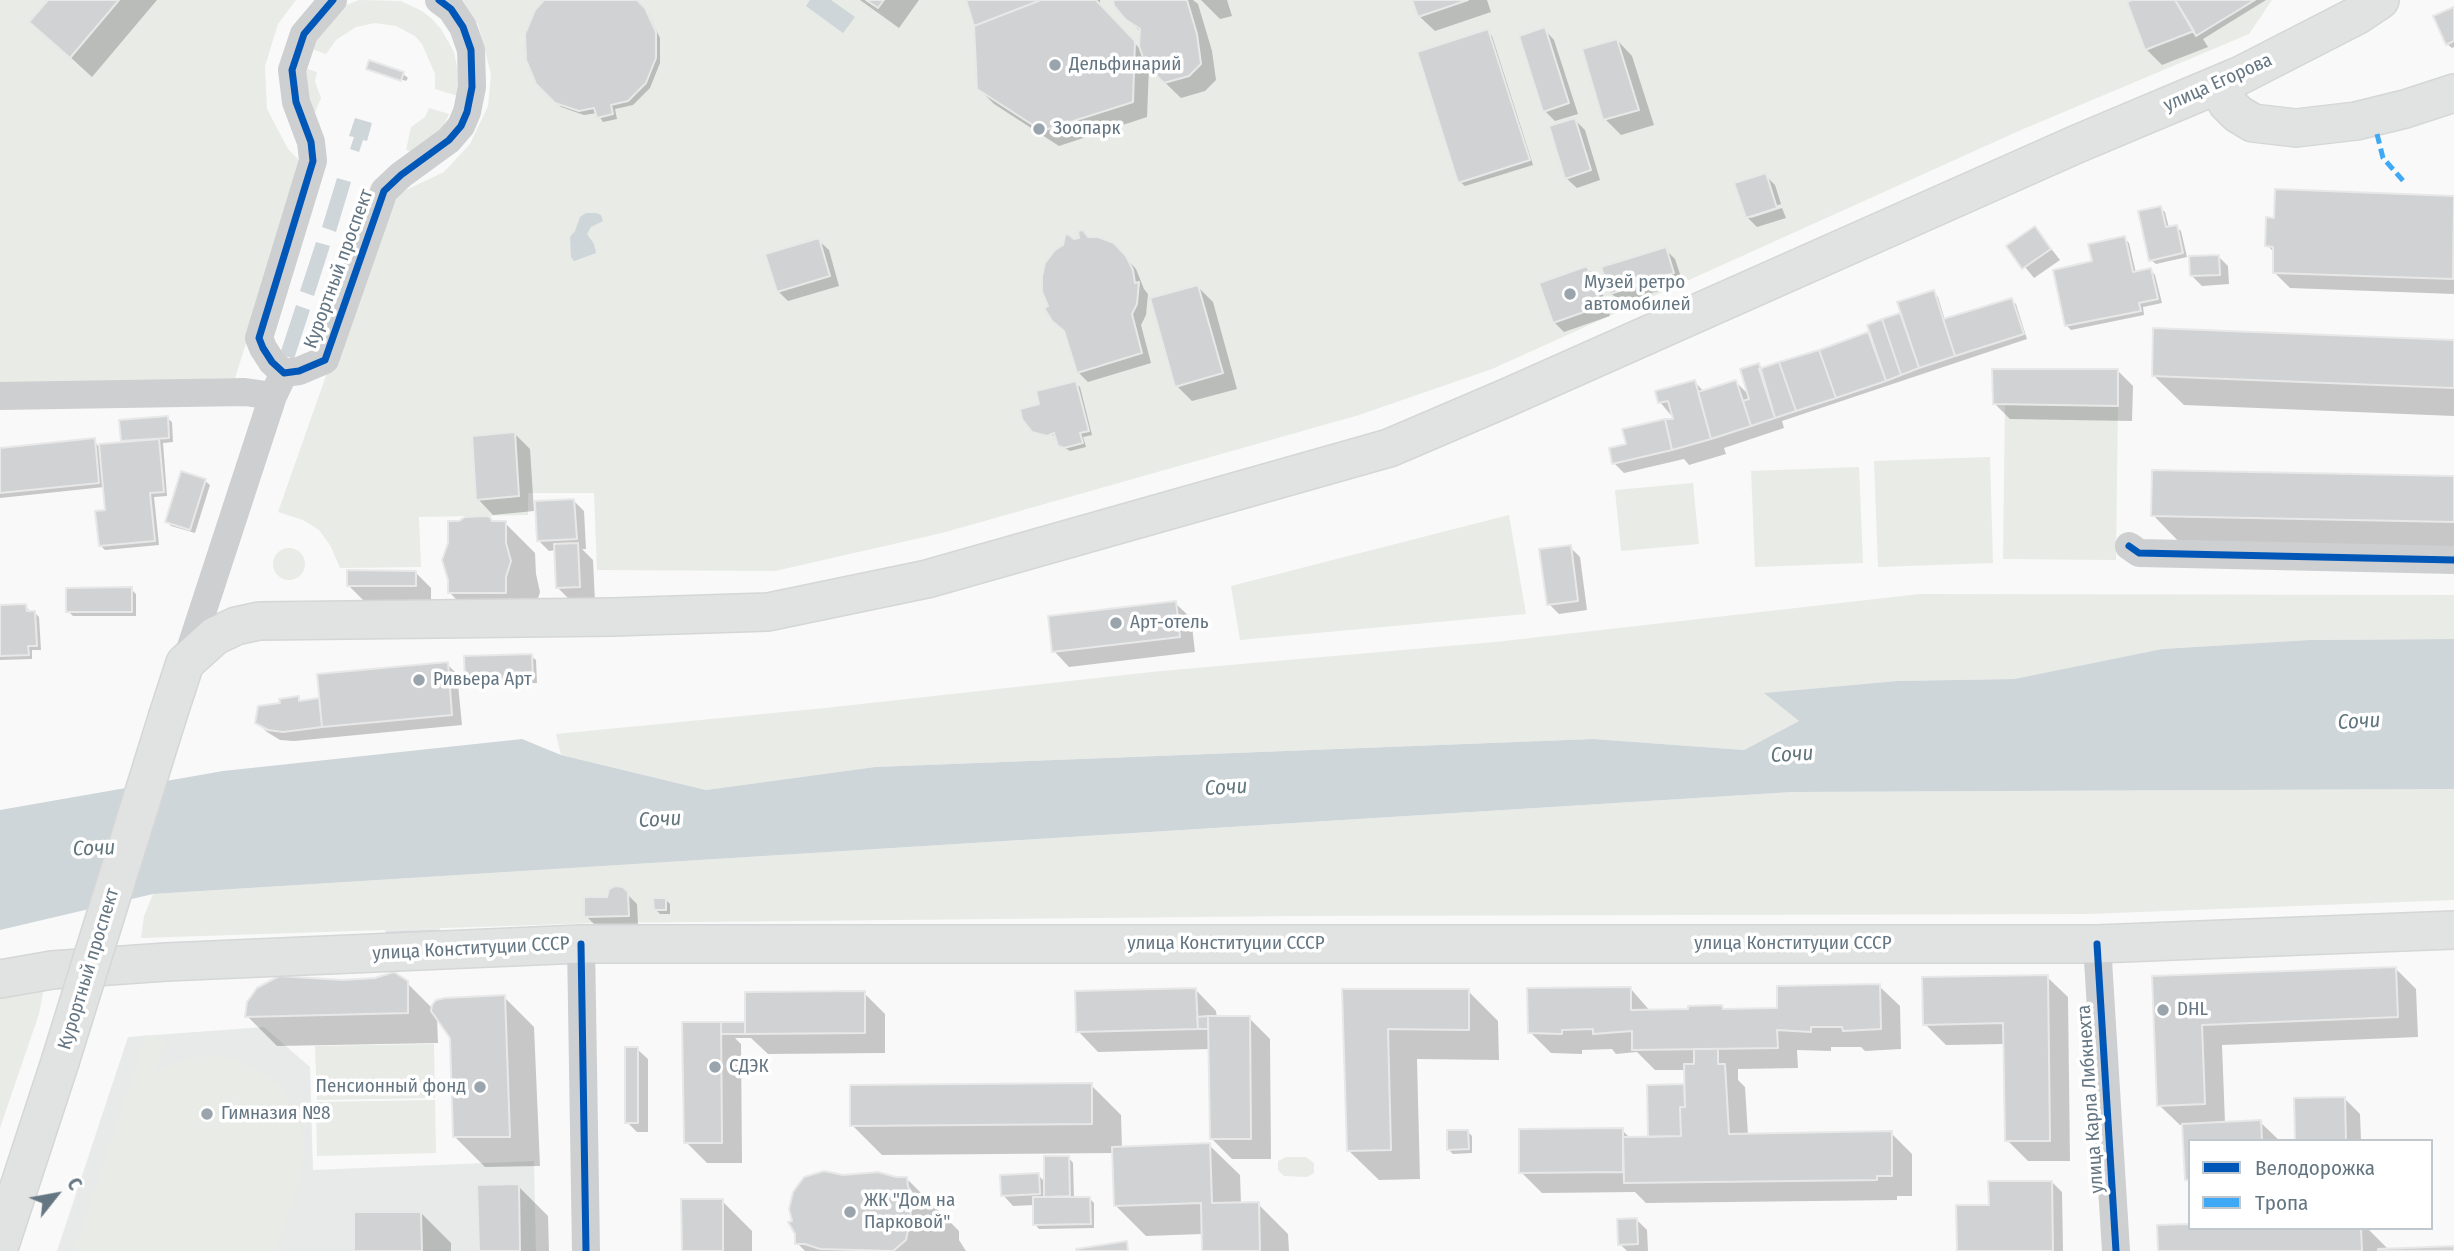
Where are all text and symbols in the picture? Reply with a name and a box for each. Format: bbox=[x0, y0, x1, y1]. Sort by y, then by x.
street label: улица Егорова bbox=[2160, 49, 2276, 117]
place label: Дельфинарий bbox=[1069, 54, 1181, 76]
marker: Дельфинарий bbox=[1047, 57, 1063, 73]
place label: Зоопарк bbox=[1053, 118, 1120, 140]
marker: Зоопарк bbox=[1031, 121, 1047, 137]
street label: Курортный проспект bbox=[300, 186, 378, 352]
place label: Музей ретро автомобилей bbox=[1584, 272, 1691, 316]
marker: Музей ретро автомобилей bbox=[1562, 286, 1578, 302]
place label: Арт-отель bbox=[1130, 612, 1209, 634]
marker: Арт-отель bbox=[1108, 615, 1124, 631]
place label: Ривьера Арт bbox=[433, 669, 532, 691]
marker: Ривьера Арт bbox=[411, 672, 427, 688]
water label: Сочи bbox=[2337, 708, 2381, 736]
water label: Сочи bbox=[1770, 741, 1814, 769]
water label: Сочи bbox=[1204, 774, 1248, 802]
water label: Сочи bbox=[638, 806, 682, 834]
water label: Сочи bbox=[72, 836, 116, 862]
street label: Курортный проспект bbox=[54, 885, 124, 1053]
street label: улица Конституции СССР bbox=[372, 932, 570, 966]
street label: улица Конституции СССР bbox=[1127, 933, 1325, 955]
street label: улица Конституции СССР bbox=[1694, 933, 1892, 955]
place label: DHL bbox=[2177, 999, 2208, 1021]
marker: DHL bbox=[2155, 1002, 2171, 1018]
street label: улица Карла Либкнехта bbox=[2073, 1004, 2109, 1194]
place label: СДЭК bbox=[729, 1056, 769, 1078]
marker: СДЭК bbox=[707, 1059, 723, 1075]
place label: Пенсионный фонд bbox=[315, 1076, 466, 1098]
marker: Пенсионный фонд bbox=[472, 1079, 488, 1095]
place label: Гимназия №8 bbox=[221, 1103, 331, 1125]
marker: Гимназия №8 bbox=[199, 1106, 215, 1122]
legend bbox=[2188, 1139, 2433, 1230]
text: Велодорожка bbox=[2255, 1155, 2375, 1181]
north arrow bbox=[21, 1160, 91, 1230]
text: С bbox=[62, 1174, 87, 1194]
place label: ЖК "Дом на Парковой" bbox=[864, 1190, 955, 1234]
text: Тропа bbox=[2255, 1190, 2308, 1216]
marker: ЖК "Дом на Парковой" bbox=[842, 1204, 858, 1220]

